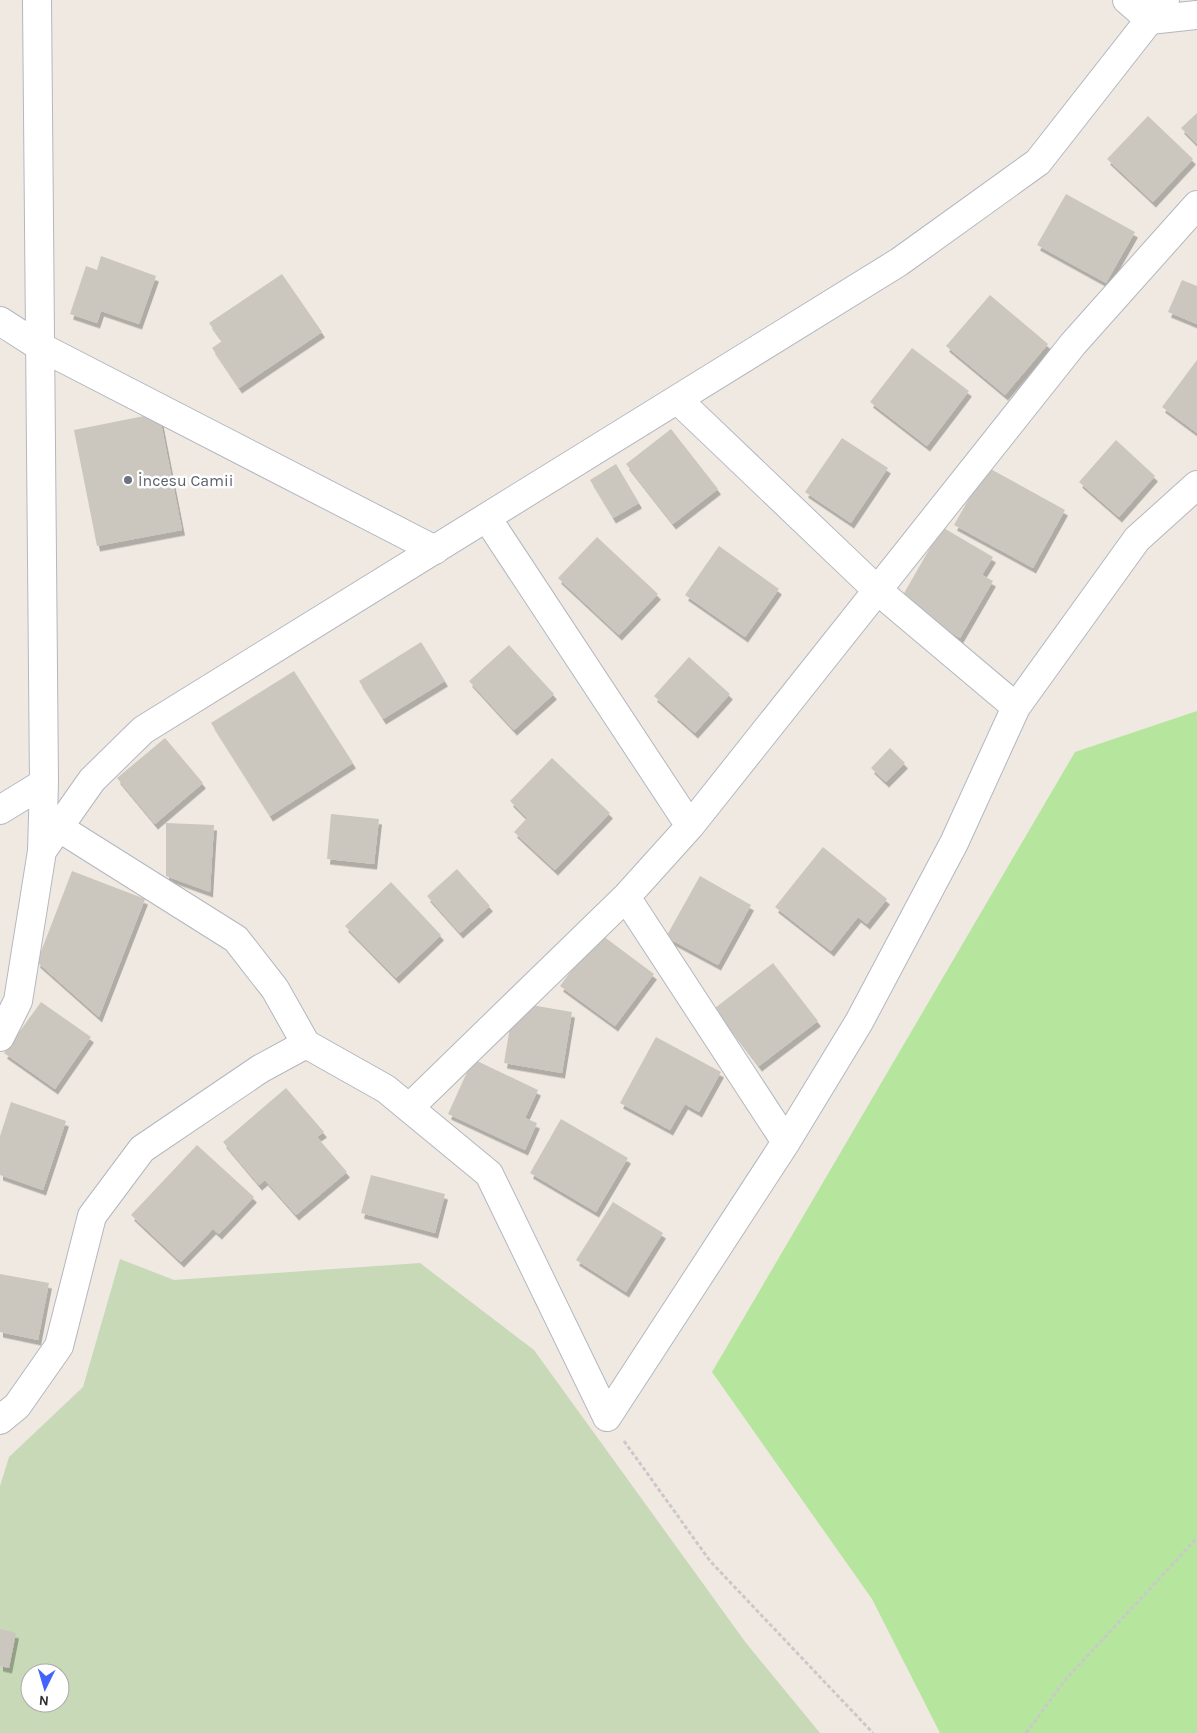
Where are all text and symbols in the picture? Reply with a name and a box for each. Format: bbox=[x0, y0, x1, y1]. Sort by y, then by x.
place label: İncesu Camii bbox=[138, 471, 234, 490]
marker: İncesu Camii bbox=[122, 474, 134, 486]
north arrow bbox=[20, 1663, 70, 1713]
text: N bbox=[38, 1692, 50, 1709]

